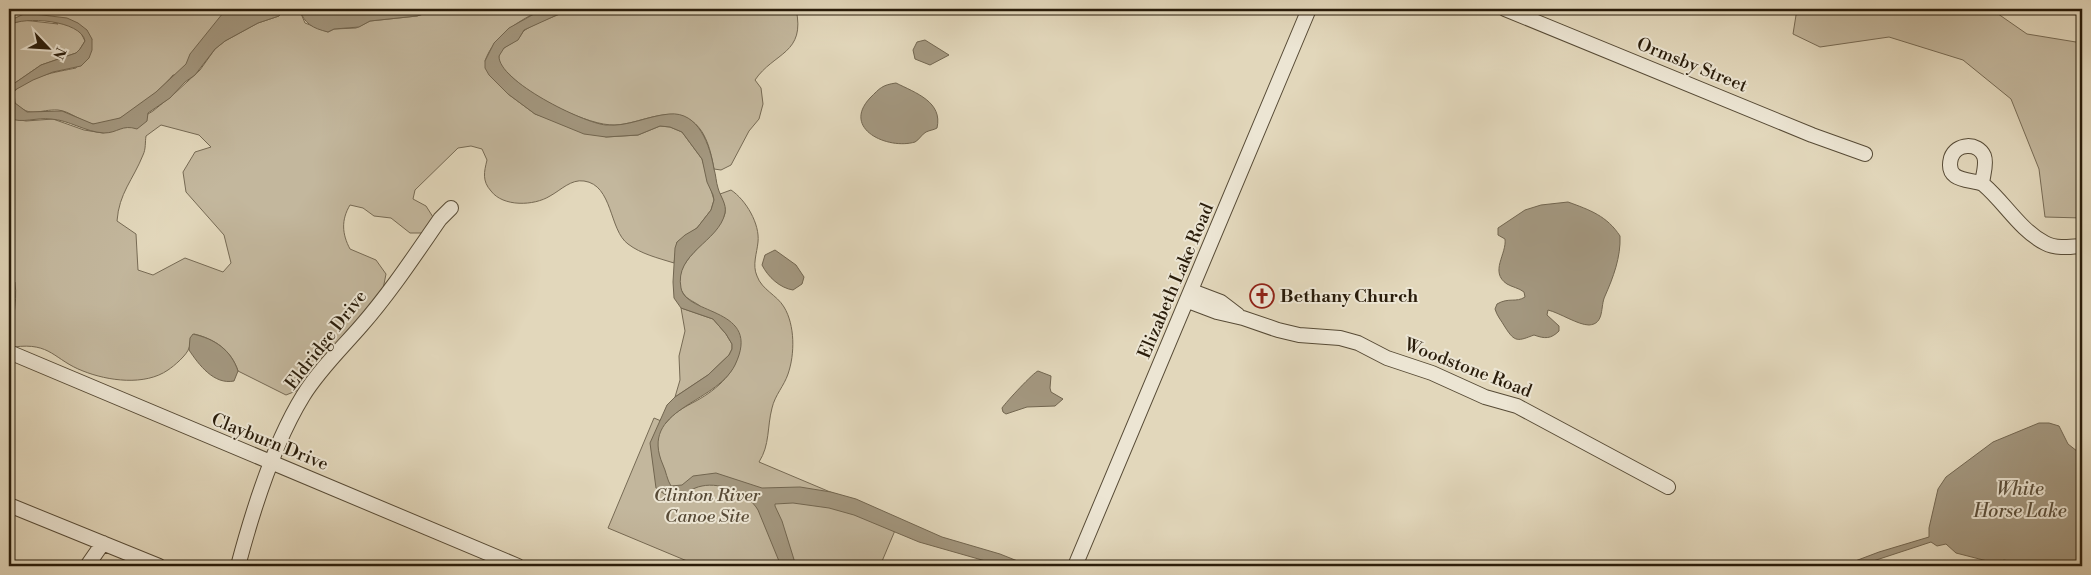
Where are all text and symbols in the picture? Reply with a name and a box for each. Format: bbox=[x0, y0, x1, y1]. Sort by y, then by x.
north arrow bbox=[22, 22, 72, 72]
street label: Ormsby Street bbox=[1633, 32, 1751, 98]
text: N bbox=[48, 44, 69, 62]
street label: Elizabeth Lake Road bbox=[1133, 199, 1219, 362]
church icon: Bethany Church bbox=[1249, 283, 1275, 309]
place label: Bethany Church bbox=[1280, 285, 1418, 308]
street label: Eldridge Drive bbox=[280, 286, 372, 394]
street label: Woodstone Road bbox=[1400, 333, 1536, 403]
street label: Clayburn Drive bbox=[208, 408, 332, 476]
water label: White Horse Lake bbox=[1972, 477, 2067, 523]
park label: Clinton River Canoe Site bbox=[654, 484, 761, 528]

